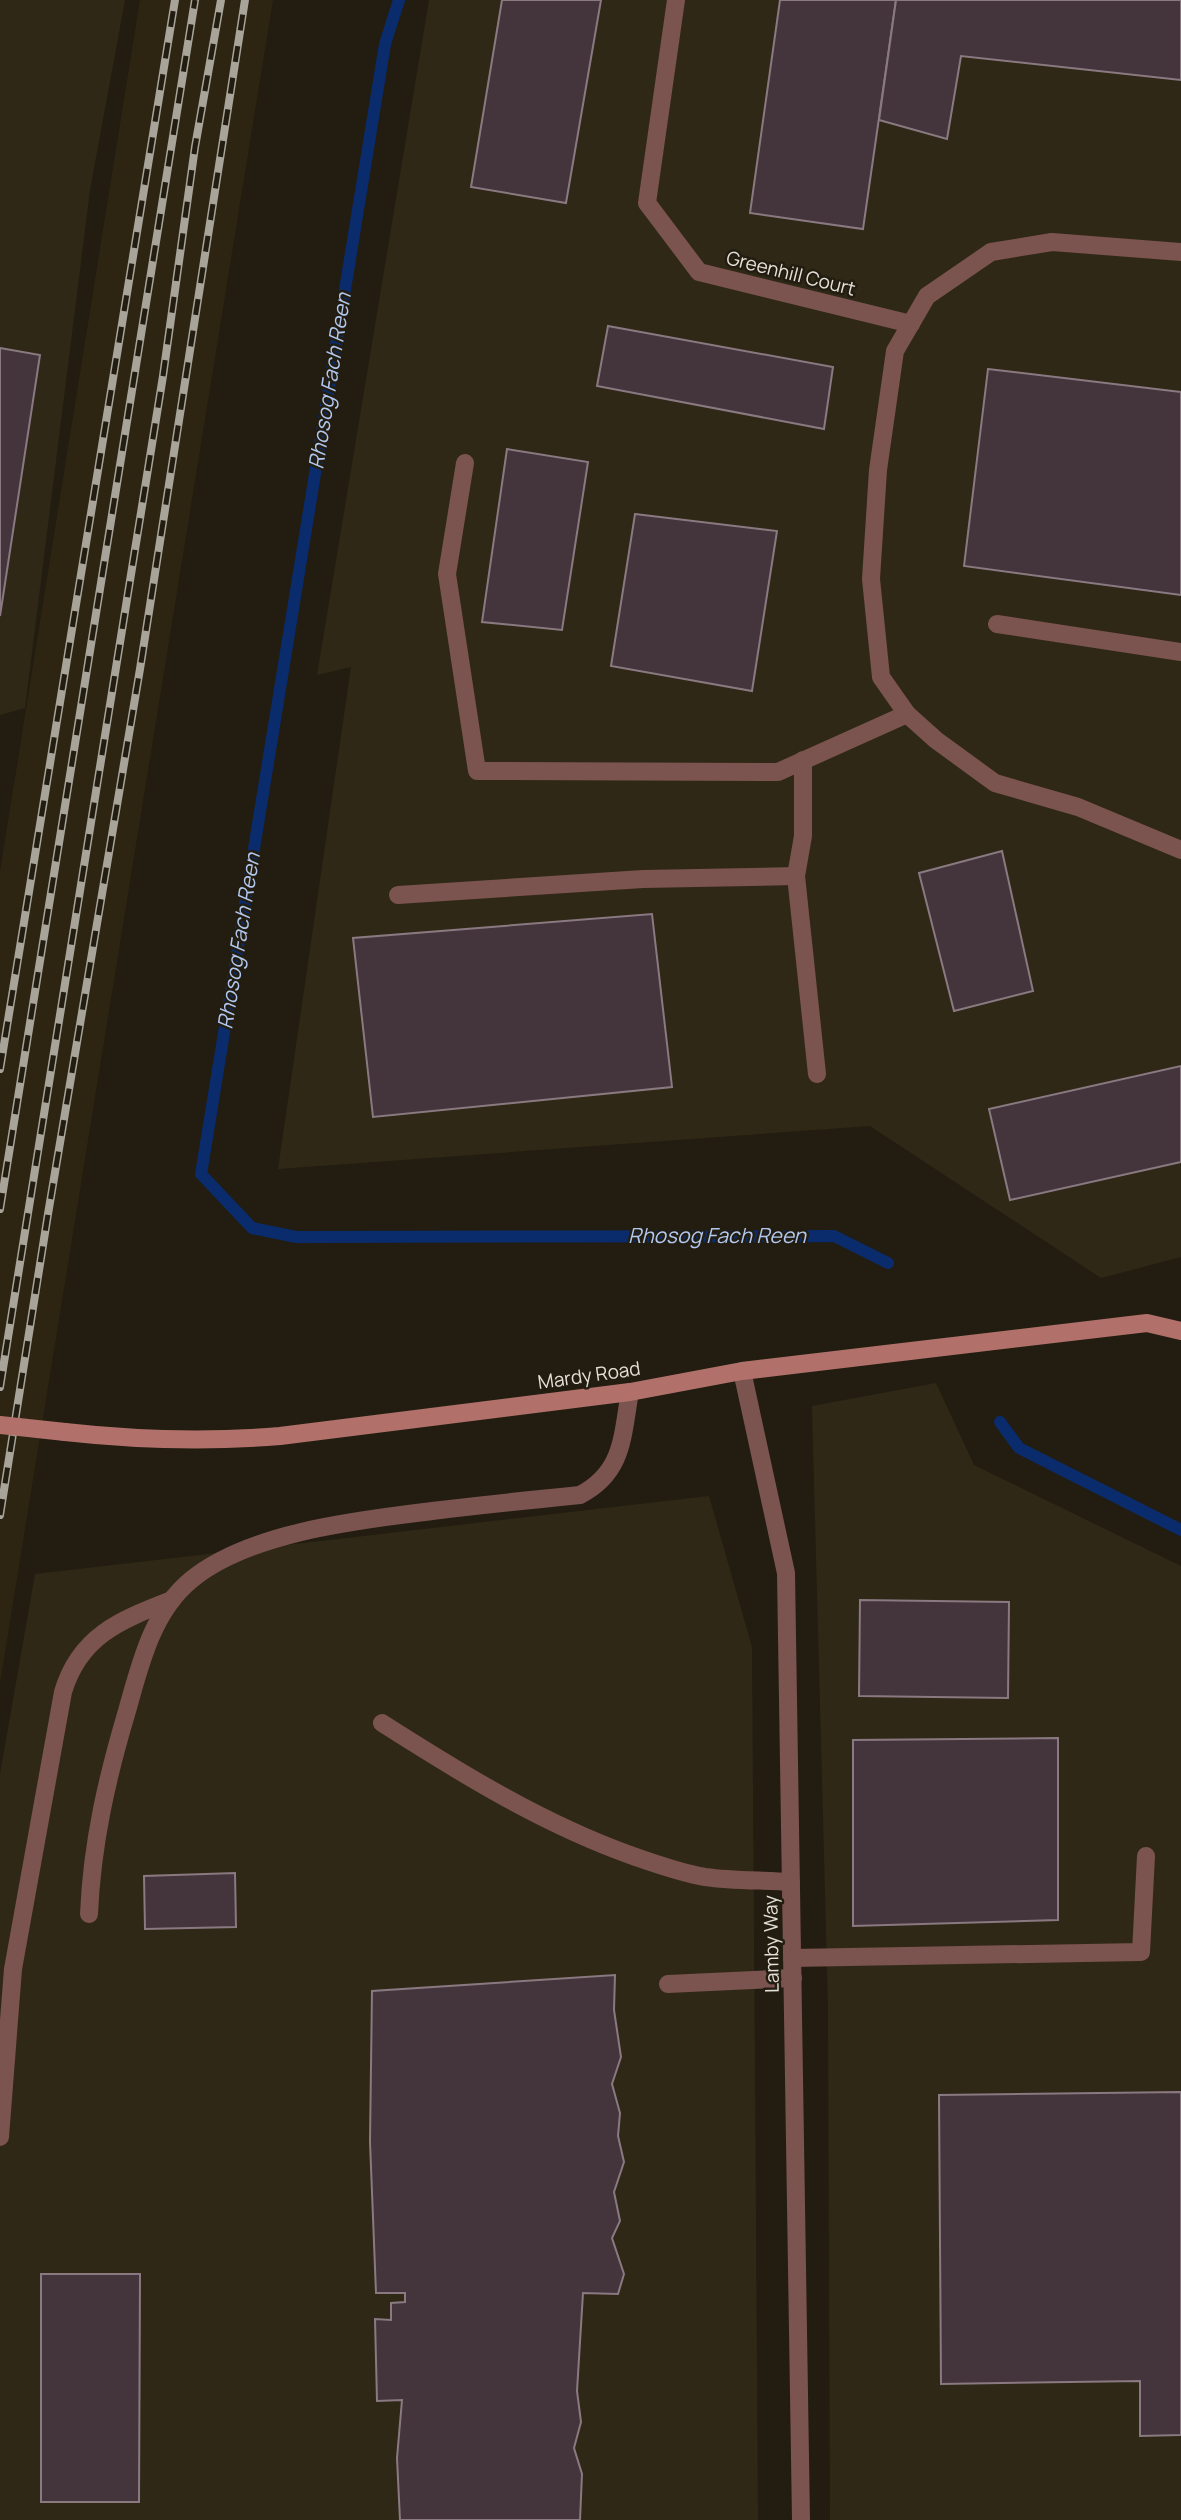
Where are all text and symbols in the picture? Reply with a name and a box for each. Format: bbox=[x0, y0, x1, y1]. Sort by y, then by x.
street label: Greenhill Court bbox=[724, 244, 858, 302]
water label: Rhosog Fach Reen bbox=[301, 289, 357, 471]
water label: Rhosog Fach Reen bbox=[210, 849, 266, 1031]
water label: Rhosog Fach Reen bbox=[628, 1221, 808, 1249]
street label: Mardy Road bbox=[536, 1355, 642, 1395]
street label: Lamby Way bbox=[757, 1895, 785, 1993]

